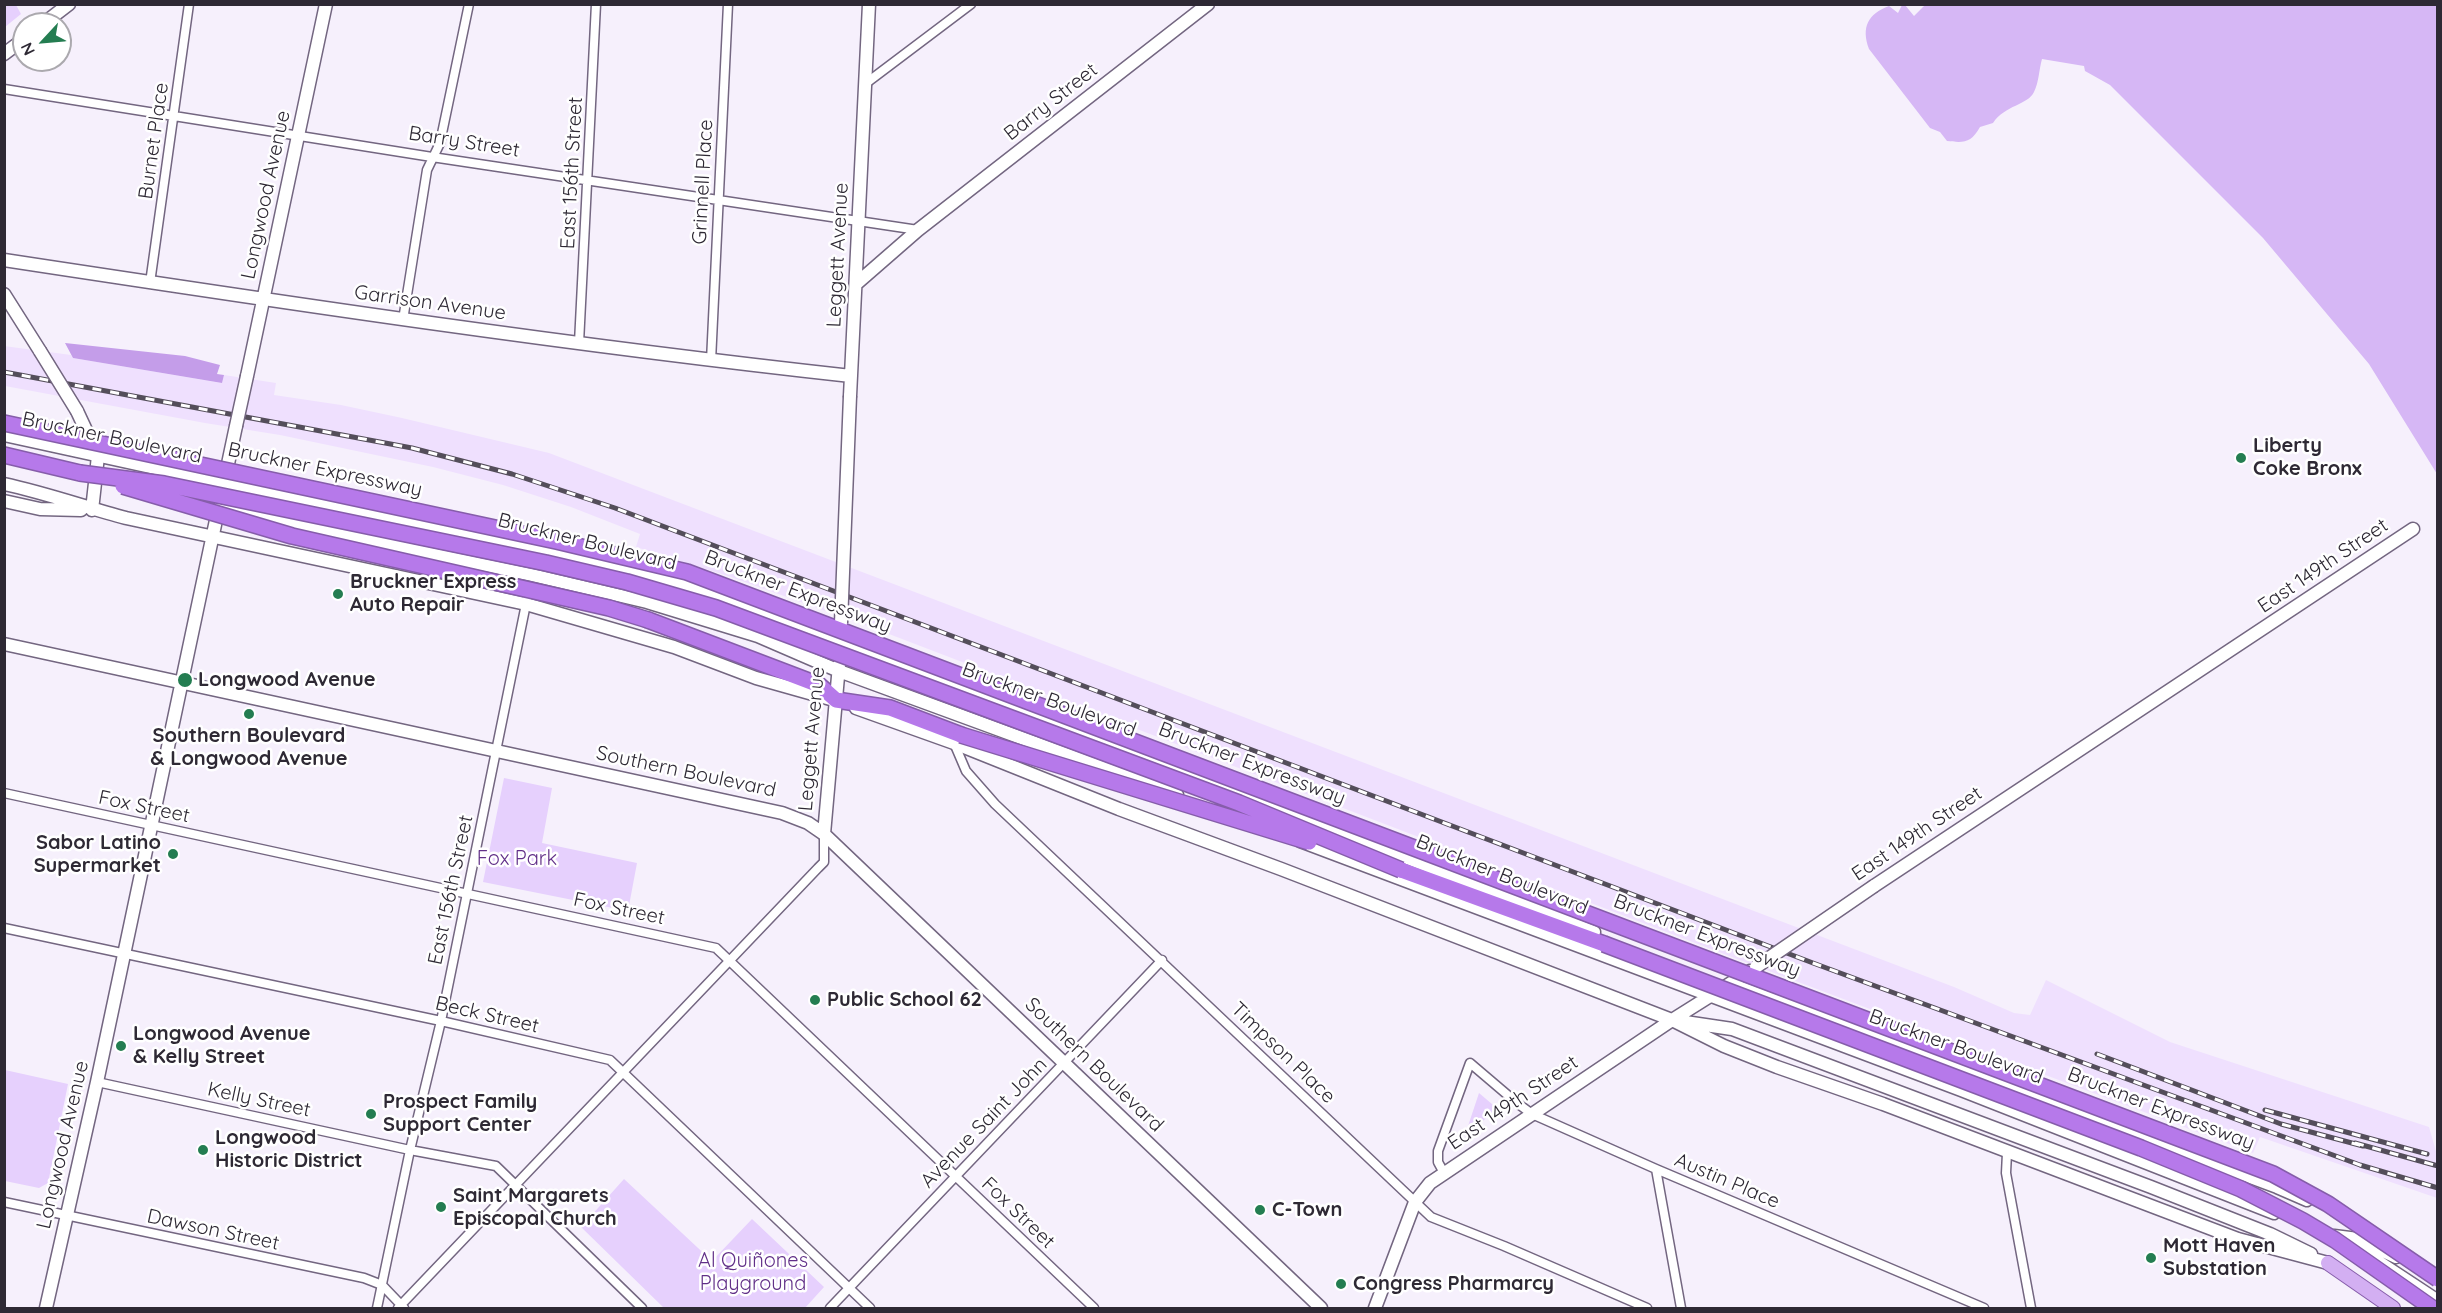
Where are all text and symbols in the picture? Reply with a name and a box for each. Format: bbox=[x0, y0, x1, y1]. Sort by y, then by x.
north arrow bbox=[12, 12, 72, 72]
text: N bbox=[16, 39, 39, 59]
street label: Barry Street bbox=[999, 58, 1103, 146]
street label: Burnet Place bbox=[134, 81, 174, 201]
street label: East 156th Street bbox=[556, 96, 588, 250]
street label: Longwood Avenue bbox=[236, 108, 296, 282]
street label: Grinnell Place bbox=[688, 119, 718, 245]
street label: Barry Street bbox=[407, 121, 521, 163]
street label: Leggett Avenue bbox=[822, 182, 854, 328]
street label: Garrison Avenue bbox=[353, 280, 507, 326]
street label: Bruckner Boulevard bbox=[20, 407, 204, 469]
place label: Liberty Coke Bronx bbox=[2253, 434, 2362, 481]
street label: Bruckner Expressway bbox=[226, 438, 424, 502]
marker: Liberty Coke Bronx bbox=[2234, 451, 2248, 465]
street label: Bruckner Boulevard bbox=[495, 508, 679, 576]
street label: East 149th Street bbox=[2253, 514, 2393, 618]
street label: Bruckner Expressway bbox=[701, 545, 895, 639]
place label: Bruckner Express Auto Repair bbox=[350, 570, 516, 617]
marker: Bruckner Express Auto Repair bbox=[331, 587, 345, 601]
street label: Bruckner Boulevard bbox=[959, 657, 1139, 743]
street label: Leggett Avenue bbox=[794, 666, 830, 812]
place label: Longwood Avenue bbox=[198, 668, 375, 692]
marker: Longwood Avenue bbox=[176, 671, 194, 689]
marker: Southern Boulevard & Longwood Avenue bbox=[242, 707, 256, 721]
street label: Bruckner Expressway bbox=[1155, 717, 1349, 811]
place label: Southern Boulevard & Longwood Avenue bbox=[150, 724, 348, 771]
street label: Southern Boulevard bbox=[594, 741, 778, 803]
street label: East 149th Street bbox=[1847, 782, 1987, 886]
street label: Fox Street bbox=[96, 786, 192, 828]
street label: East 156th Street bbox=[423, 813, 479, 967]
street label: Bruckner Boulevard bbox=[1413, 830, 1591, 920]
place label: Sabor Latino Supermarket bbox=[34, 831, 161, 878]
marker: Sabor Latino Supermarket bbox=[166, 847, 180, 861]
park label: Fox Park bbox=[477, 847, 557, 871]
street label: Fox Street bbox=[571, 888, 667, 930]
street label: Bruckner Expressway bbox=[1610, 889, 1804, 983]
place label: Public School 62 bbox=[827, 988, 982, 1012]
street label: Beck Street bbox=[433, 991, 541, 1039]
marker: Public School 62 bbox=[808, 993, 822, 1007]
street label: Southern Boulevard bbox=[1020, 993, 1168, 1137]
street label: Timpson Place bbox=[1226, 997, 1340, 1109]
street label: Bruckner Boulevard bbox=[1866, 1004, 2046, 1090]
place label: Longwood Avenue & Kelly Street bbox=[133, 1022, 310, 1069]
marker: Longwood Avenue & Kelly Street bbox=[114, 1039, 128, 1053]
street label: East 149th Street bbox=[1443, 1051, 1583, 1155]
street label: Avenue Saint John bbox=[916, 1053, 1052, 1193]
street label: Longwood Avenue bbox=[32, 1059, 94, 1231]
street label: Bruckner Expressway bbox=[2064, 1062, 2258, 1156]
street label: Kelly Street bbox=[205, 1077, 313, 1123]
place label: Prospect Family Support Center bbox=[383, 1090, 537, 1137]
marker: Prospect Family Support Center bbox=[364, 1107, 378, 1121]
place label: Longwood Historic District bbox=[215, 1126, 363, 1173]
marker: Longwood Historic District bbox=[196, 1143, 210, 1157]
street label: Austin Place bbox=[1671, 1148, 1783, 1214]
street label: Fox Street bbox=[976, 1172, 1060, 1254]
place label: Saint Margarets Episcopal Church bbox=[453, 1184, 617, 1231]
place label: C-Town bbox=[1272, 1198, 1342, 1222]
marker: Saint Margarets Episcopal Church bbox=[434, 1200, 448, 1214]
marker: C-Town bbox=[1253, 1203, 1267, 1217]
street label: Dawson Street bbox=[145, 1204, 281, 1256]
place label: Mott Haven Substation bbox=[2163, 1234, 2275, 1281]
park label: Al Quiñones Playground bbox=[698, 1249, 808, 1296]
marker: Mott Haven Substation bbox=[2144, 1251, 2158, 1265]
place label: Congress Pharmarcy bbox=[1353, 1272, 1554, 1296]
marker: Congress Pharmarcy bbox=[1334, 1277, 1348, 1291]

